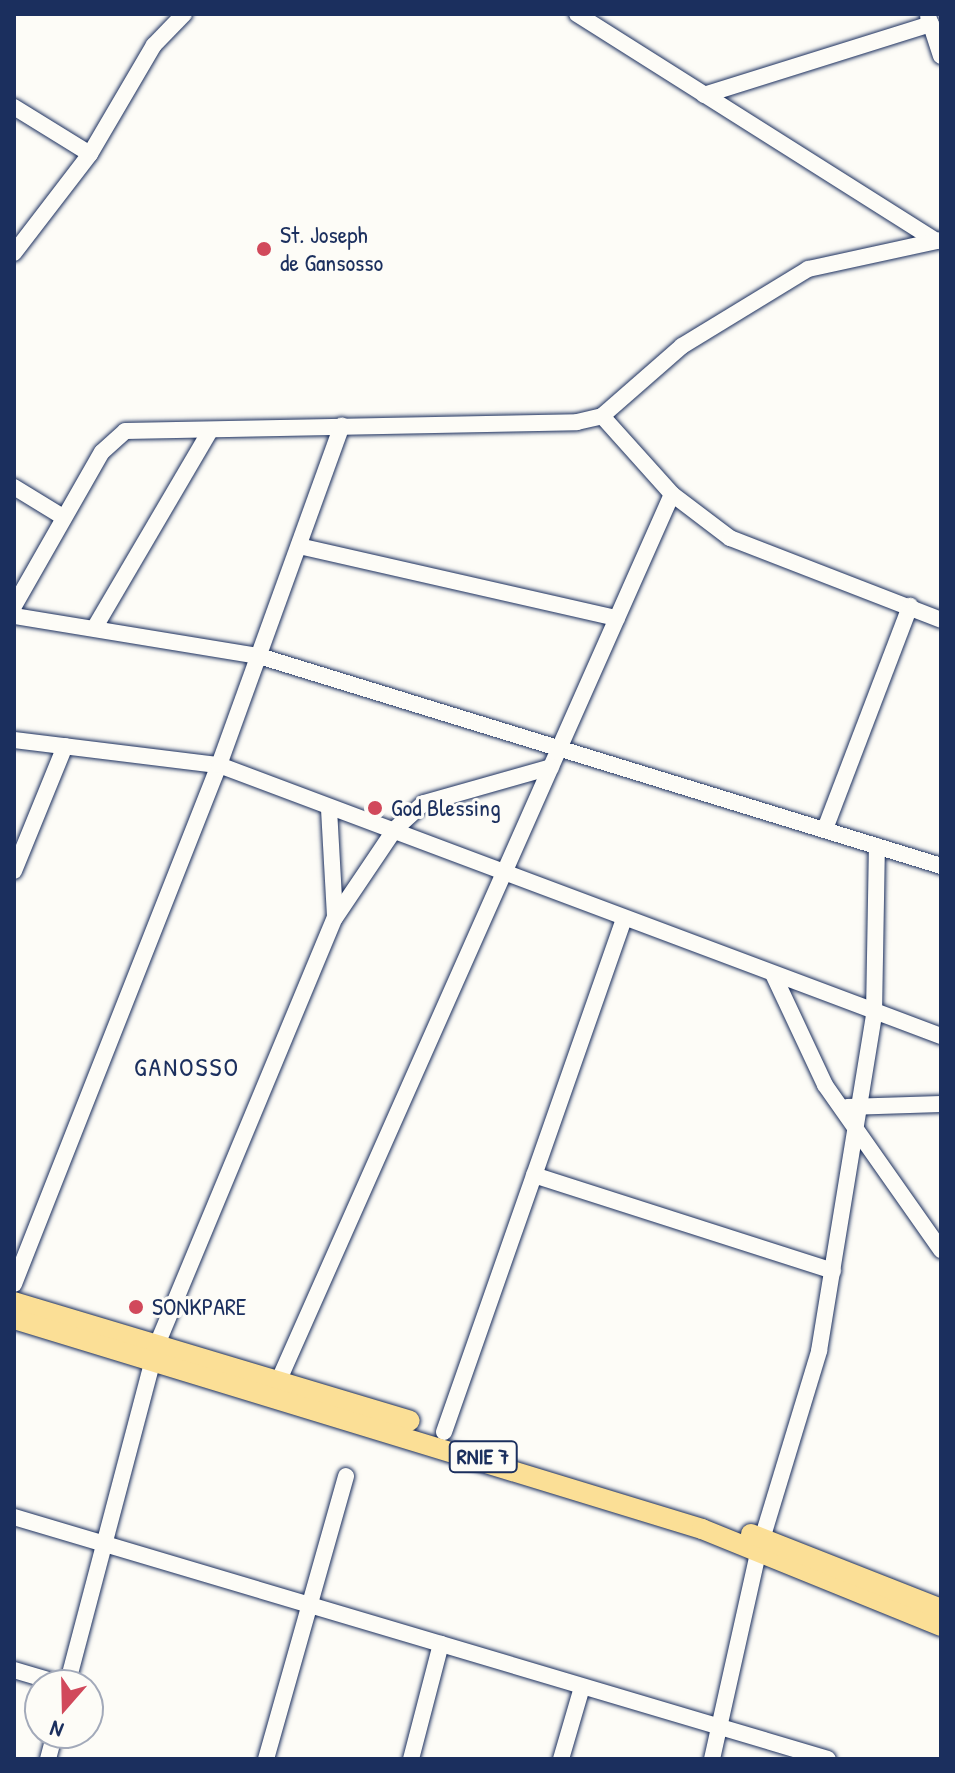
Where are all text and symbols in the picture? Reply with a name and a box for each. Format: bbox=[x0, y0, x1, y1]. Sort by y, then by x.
place label: St. Joseph de Gansosso bbox=[280, 221, 383, 277]
marker: St. Joseph de Gansosso bbox=[255, 240, 273, 258]
place label: God Blessing bbox=[391, 794, 501, 822]
marker: God Blessing bbox=[366, 799, 384, 817]
district label: GANOSSO bbox=[134, 1051, 240, 1083]
place label: SONKPARE bbox=[152, 1293, 246, 1321]
marker: SONKPARE bbox=[127, 1298, 145, 1316]
road number: RNIE 7 bbox=[447, 1439, 519, 1475]
north arrow bbox=[24, 1669, 104, 1749]
text: N bbox=[46, 1714, 67, 1746]

